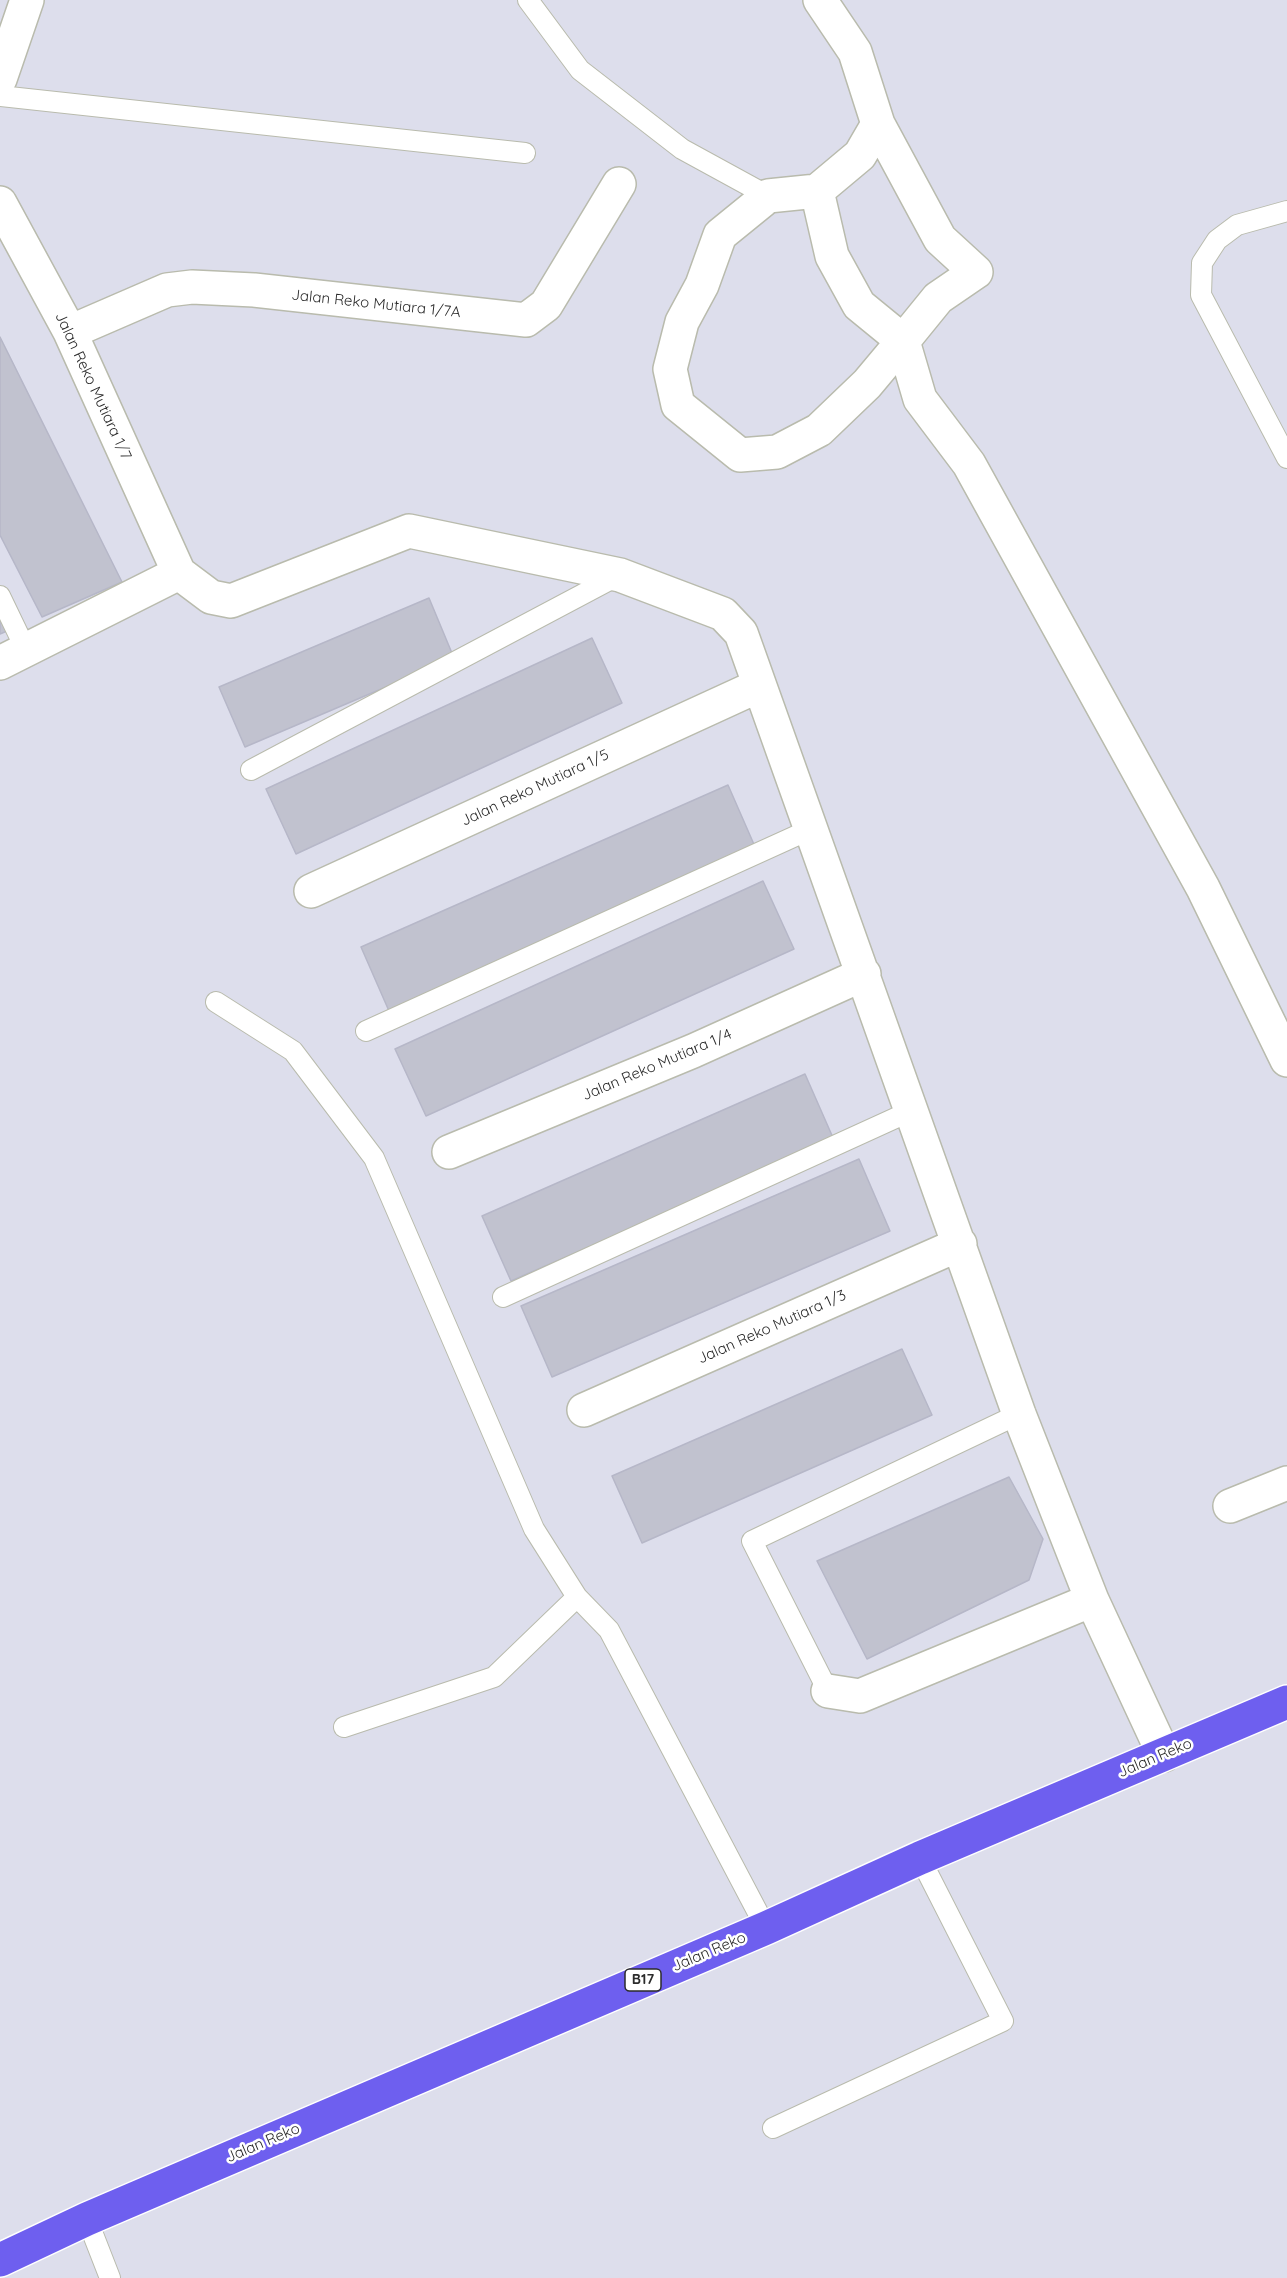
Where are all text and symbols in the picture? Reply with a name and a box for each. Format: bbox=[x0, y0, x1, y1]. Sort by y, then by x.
street label: Jalan Reko Mutiara 1/7A bbox=[290, 286, 462, 322]
street label: Jalan Reko Mutiara 1/7 bbox=[51, 309, 135, 463]
street label: Jalan Reko Mutiara 1/5 bbox=[458, 746, 612, 830]
street label: Jalan Reko Mutiara 1/4 bbox=[580, 1025, 734, 1105]
street label: Jalan Reko Mutiara 1/3 bbox=[695, 1286, 849, 1368]
street label: Jalan Reko bbox=[1116, 1734, 1194, 1782]
street label: Jalan Reko bbox=[670, 1928, 748, 1976]
road number: B17 bbox=[625, 1969, 661, 1991]
street label: Jalan Reko bbox=[224, 2119, 302, 2167]

